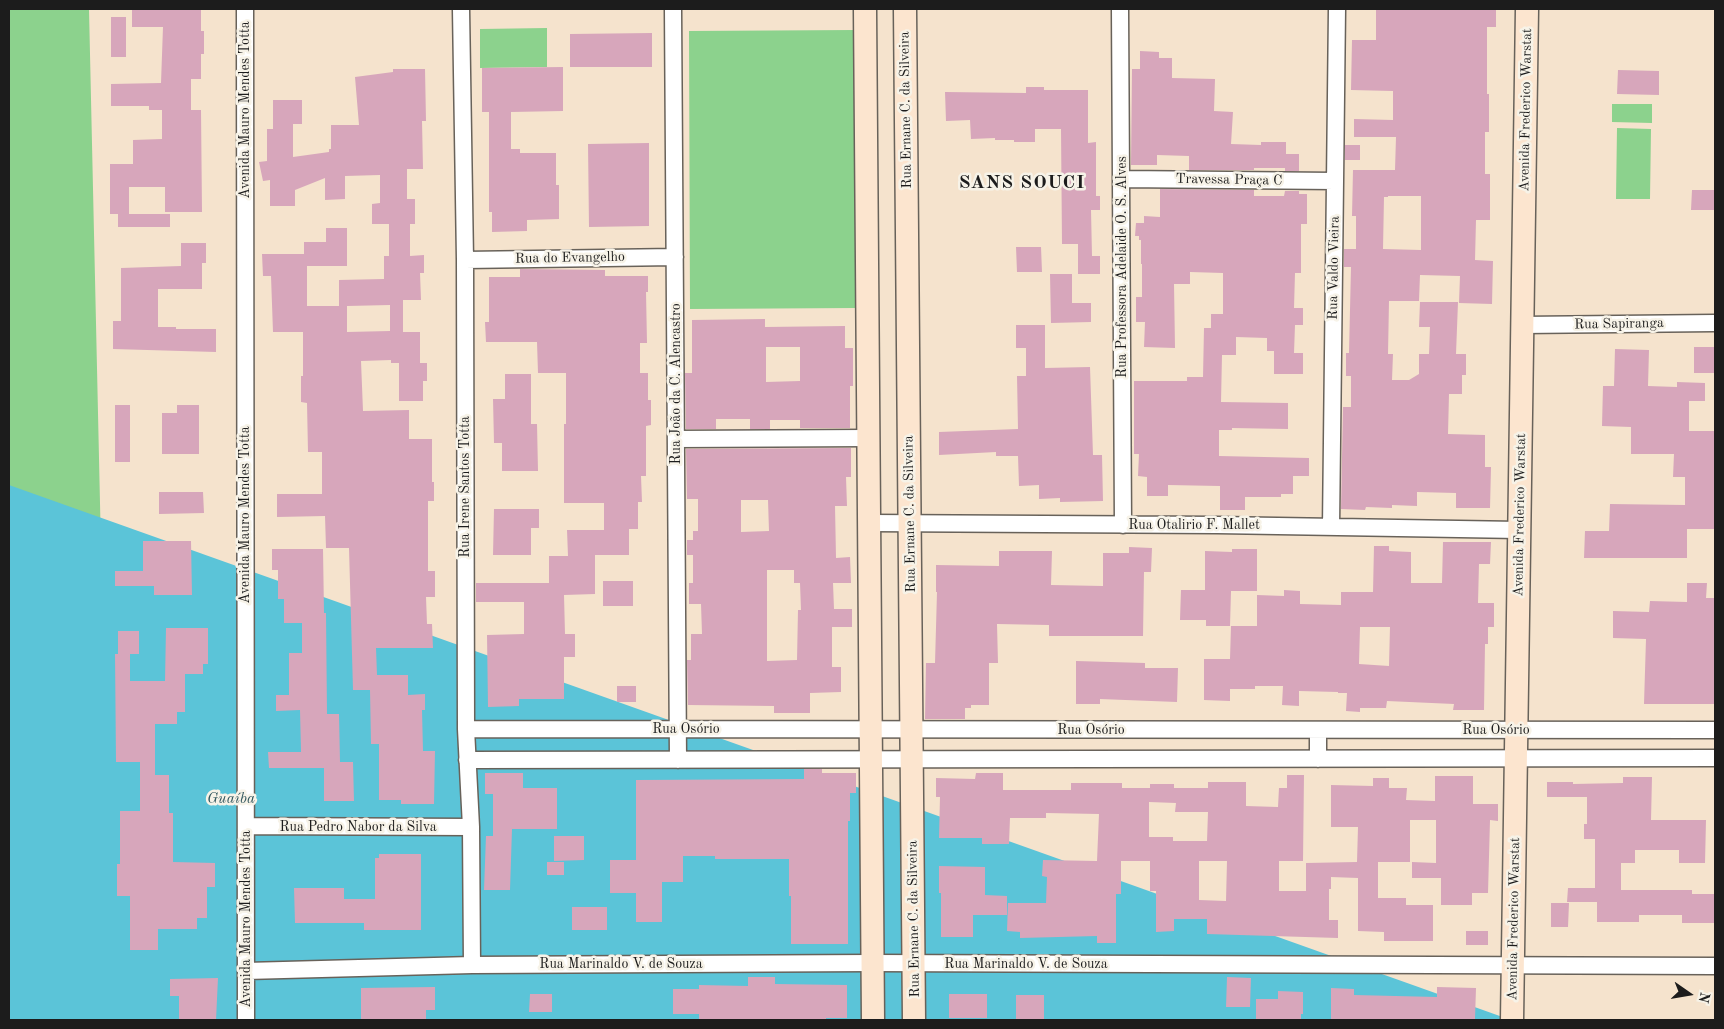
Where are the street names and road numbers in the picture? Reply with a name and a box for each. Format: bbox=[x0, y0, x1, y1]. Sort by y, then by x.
street label: Avenida Mauro Mendes Totta bbox=[237, 21, 253, 199]
street label: Avenida Frederico Warstat bbox=[1516, 28, 1536, 192]
street label: Rua Ernane C. da Silveira bbox=[896, 31, 916, 189]
street label: Rua Professora Adelaide O. S. Alves bbox=[1114, 156, 1130, 378]
street label: Travessa Praça C bbox=[1175, 171, 1283, 189]
street label: Rua Valdo Vieira bbox=[1325, 216, 1343, 320]
street label: Rua do Evangelho bbox=[515, 249, 625, 267]
street label: Rua João da C. Alencastro bbox=[668, 303, 684, 465]
street label: Rua Sapiranga bbox=[1574, 315, 1664, 333]
street label: Rua Irene Santos Totta bbox=[457, 416, 473, 558]
street label: Avenida Mauro Mendes Totta bbox=[237, 426, 253, 604]
street label: Avenida Frederico Warstat bbox=[1510, 433, 1530, 597]
street label: Rua Ernane C. da Silveira bbox=[900, 435, 920, 593]
street label: Rua Otalirio F. Mallet bbox=[1128, 517, 1260, 533]
street label: Rua Osório bbox=[652, 721, 720, 737]
street label: Rua Osório bbox=[1057, 722, 1125, 738]
street label: Rua Osório bbox=[1462, 722, 1530, 738]
street label: Rua Pedro Nabor da Silva bbox=[279, 819, 437, 835]
street label: Avenida Mauro Mendes Totta bbox=[238, 830, 254, 1008]
street label: Avenida Frederico Warstat bbox=[1504, 837, 1524, 1001]
street label: Rua Ernane C. da Silveira bbox=[904, 840, 924, 998]
street label: Rua Marinaldo V. de Souza bbox=[539, 956, 703, 972]
street label: Rua Marinaldo V. de Souza bbox=[944, 956, 1108, 972]

